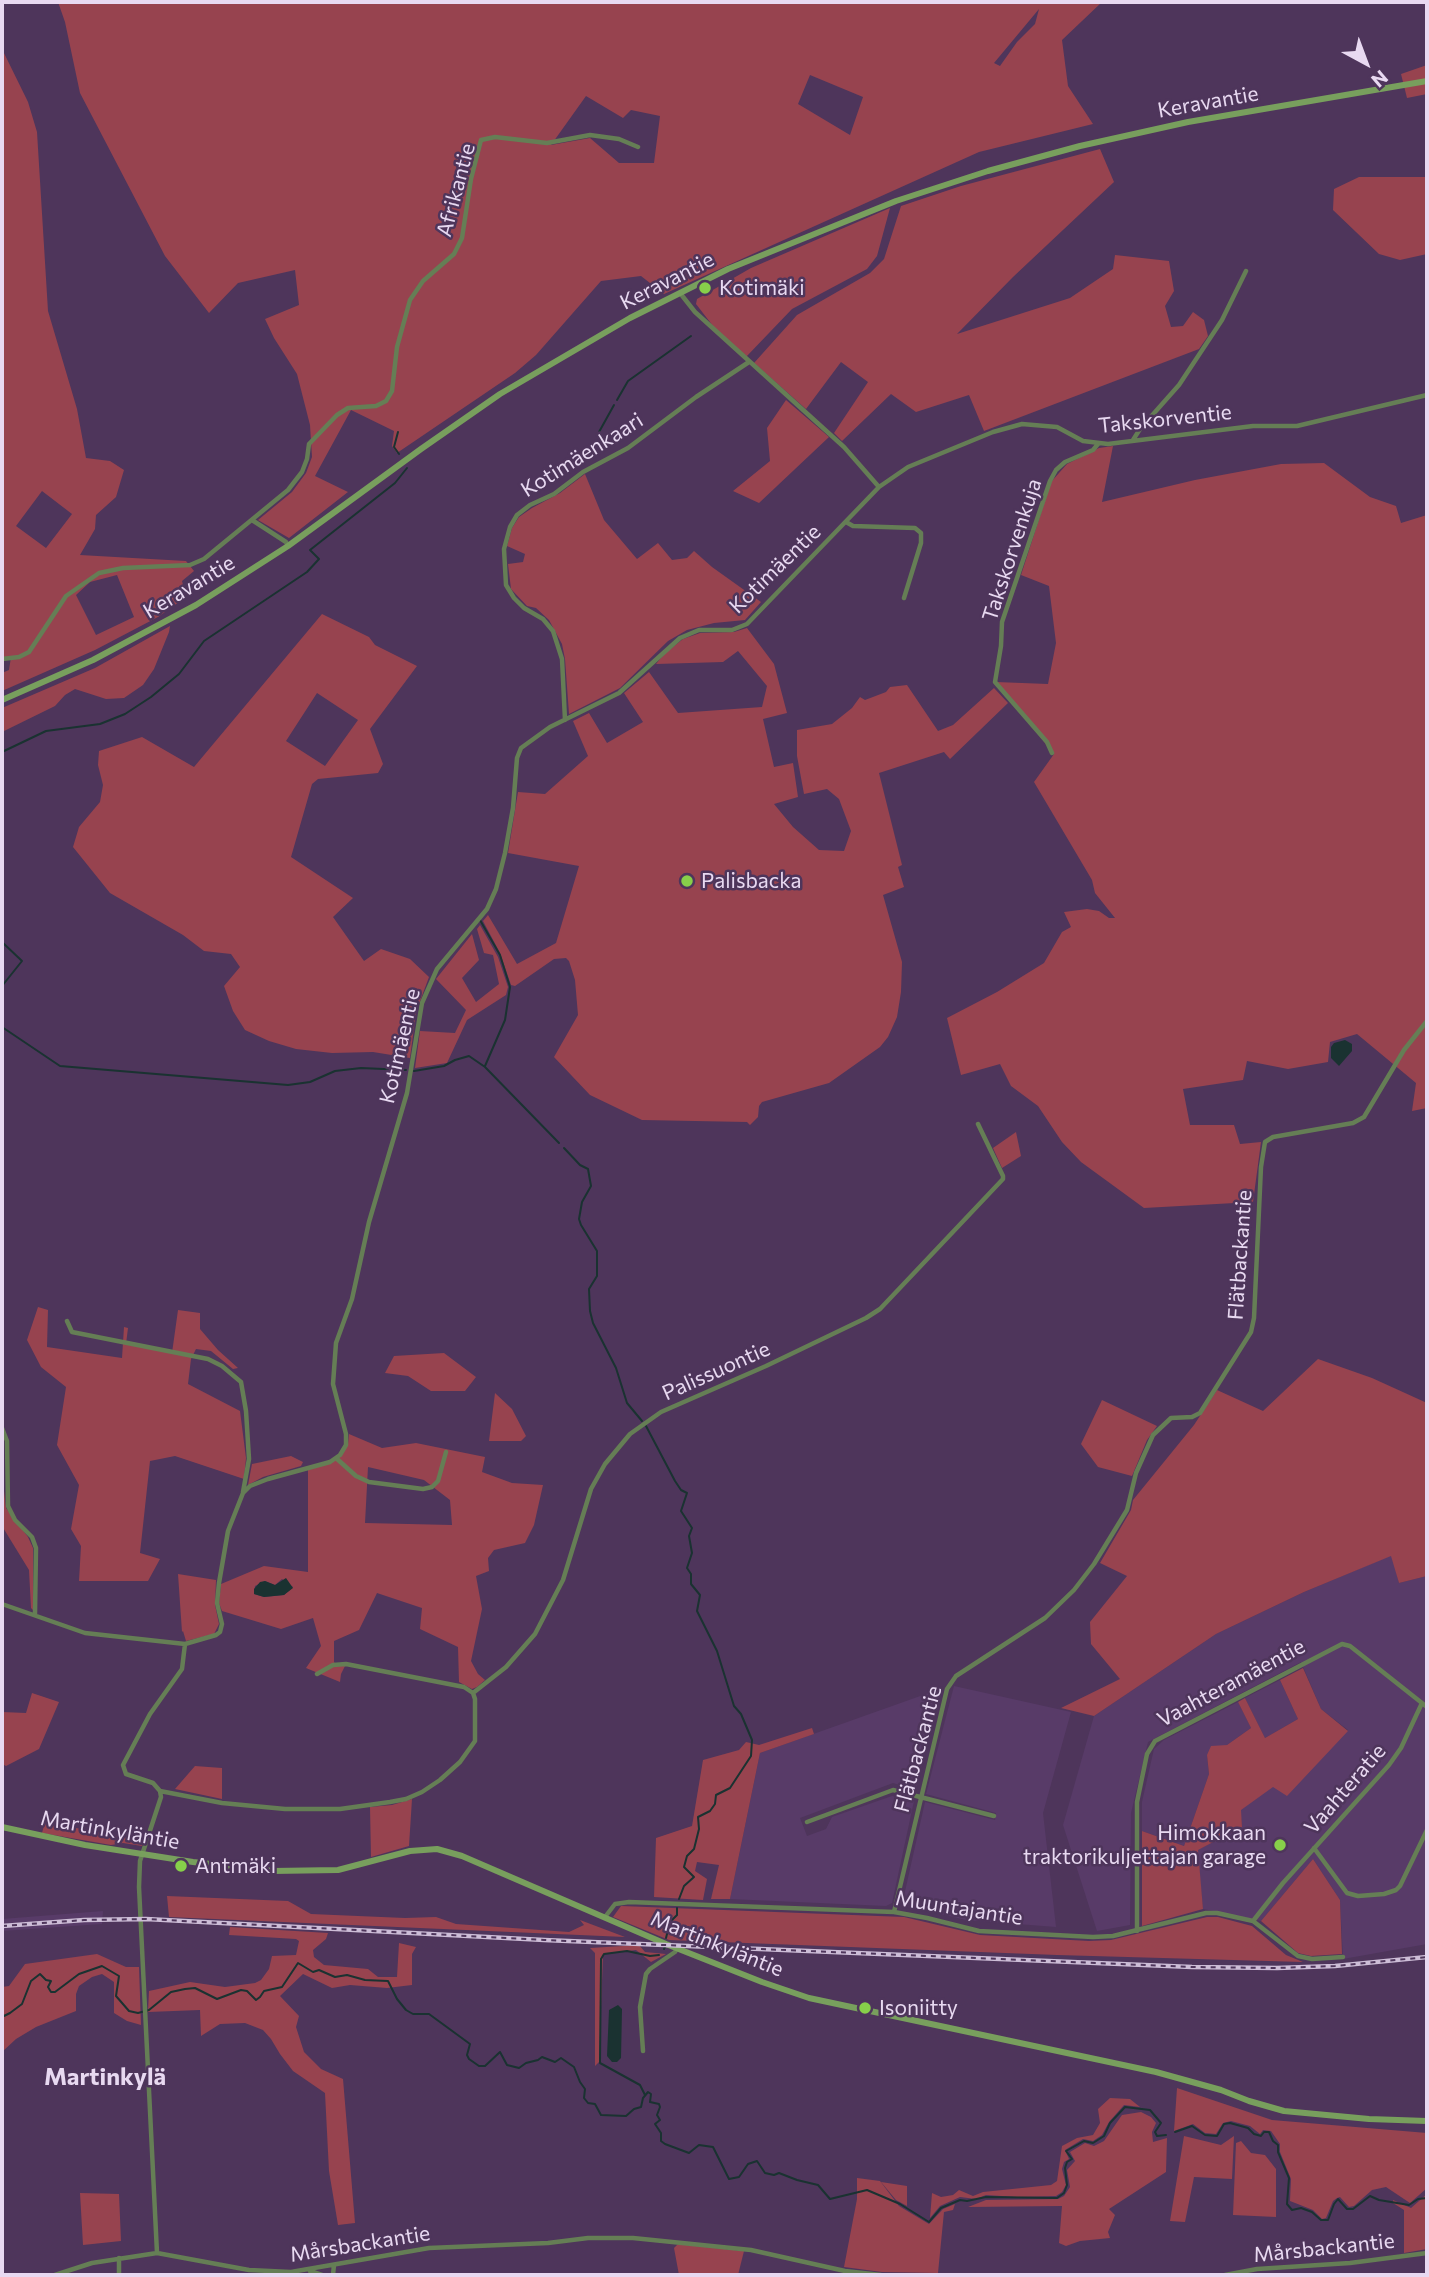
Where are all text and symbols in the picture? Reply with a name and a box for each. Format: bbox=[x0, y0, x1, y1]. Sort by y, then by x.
north arrow bbox=[1331, 28, 1401, 98]
text: N bbox=[1367, 66, 1393, 93]
street label: Keravantie bbox=[1156, 81, 1260, 123]
street label: Afrikantie bbox=[431, 141, 481, 239]
street label: Keravantie bbox=[616, 247, 718, 315]
place label: Kotimäki bbox=[719, 275, 805, 301]
marker: Kotimäki bbox=[697, 280, 713, 296]
street label: Takskorventie bbox=[1097, 399, 1233, 439]
street label: Kotimäenkaari bbox=[516, 407, 648, 503]
street label: Takskorvenkuja bbox=[977, 476, 1047, 624]
street label: Kotimäentie bbox=[724, 519, 826, 619]
street label: Keravantie bbox=[139, 550, 239, 624]
place label: Palisbacka bbox=[701, 868, 802, 894]
marker: Palisbacka bbox=[679, 873, 695, 889]
street label: Kotimäentie bbox=[375, 986, 425, 1106]
street label: Flätbackantie bbox=[1223, 1189, 1257, 1321]
street label: Palissuontie bbox=[658, 1336, 774, 1406]
street label: Vaahteramäentie bbox=[1153, 1634, 1309, 1732]
street label: Flätbackantie bbox=[889, 1683, 947, 1815]
street label: Vaahteratie bbox=[1299, 1739, 1391, 1839]
street label: Martinkyläntie bbox=[38, 1805, 182, 1855]
place label: Himokkaan traktorikuljettajan garage bbox=[1023, 1820, 1266, 1870]
marker: Himokkaan traktorikuljettajan garage bbox=[1272, 1837, 1288, 1853]
place label: Antmäki bbox=[195, 1853, 276, 1879]
marker: Antmäki bbox=[173, 1858, 189, 1874]
street label: Muuntajantie bbox=[894, 1885, 1024, 1931]
street label: Martinkyläntie bbox=[647, 1906, 787, 1982]
place label: Isoniitty bbox=[879, 1995, 958, 2021]
marker: Isoniitty bbox=[857, 2000, 873, 2016]
district label: Martinkylä bbox=[44, 2063, 166, 2091]
street label: Mårsbackantie bbox=[288, 2220, 432, 2268]
street label: Mårsbackantie bbox=[1252, 2228, 1396, 2268]

